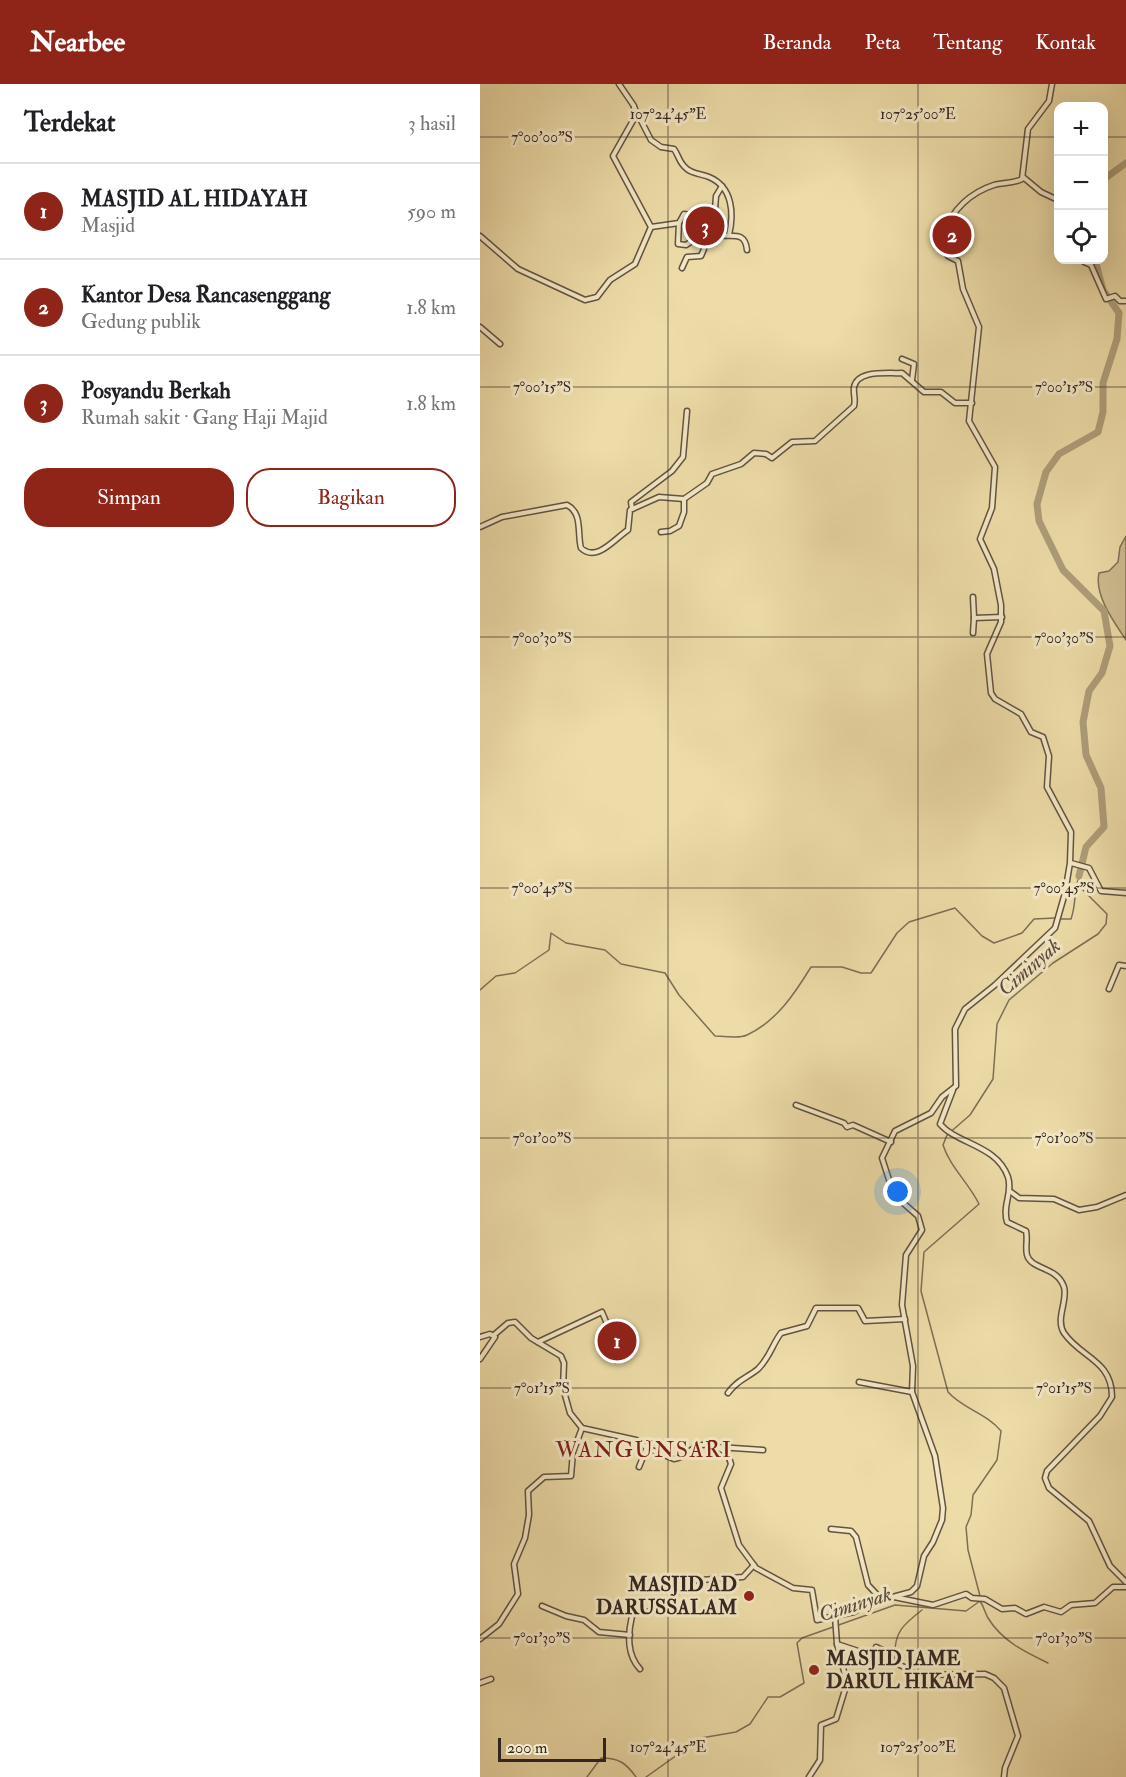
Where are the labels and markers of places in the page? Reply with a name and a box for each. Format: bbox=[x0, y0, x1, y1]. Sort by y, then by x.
pin: 3 bbox=[686, 204, 724, 248]
pin: 2 bbox=[932, 212, 972, 258]
pin: 1 bbox=[598, 1318, 636, 1364]
place label: MASJID AD DARUSSALAM bbox=[596, 1572, 738, 1620]
marker: MASJID AD DARUSSALAM bbox=[742, 1589, 756, 1603]
place label: MASJID JAME DARUL HIKAM bbox=[825, 1646, 975, 1694]
marker: MASJID JAME DARUL HIKAM bbox=[807, 1663, 821, 1677]

